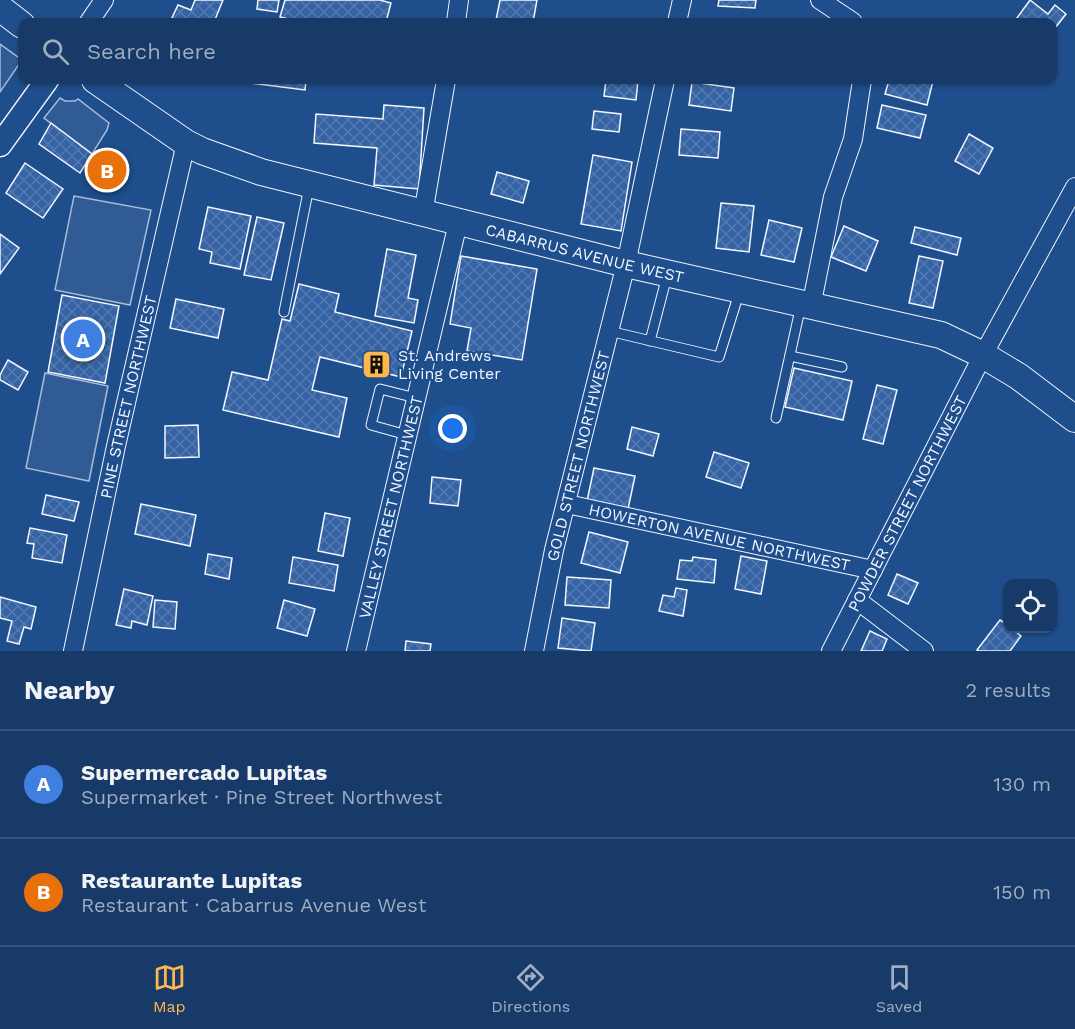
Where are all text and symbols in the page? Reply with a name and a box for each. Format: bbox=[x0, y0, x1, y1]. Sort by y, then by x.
search box bbox=[18, 18, 1057, 84]
icon: search bbox=[39, 35, 72, 68]
text: Search here bbox=[87, 39, 216, 64]
pin: B bbox=[88, 148, 126, 192]
street label: CABARRUS AVENUE WEST bbox=[483, 220, 686, 287]
street label: PINE STREET NORTHWEST bbox=[96, 293, 161, 500]
pin: A bbox=[64, 316, 103, 362]
place label: St. Andrews Living Center bbox=[398, 346, 501, 383]
building icon: St. Andrews Living Center bbox=[361, 348, 393, 380]
street label: GOLD STREET NORTHWEST bbox=[543, 349, 614, 563]
street label: POWDER STREET NORTHWEST bbox=[844, 392, 971, 615]
street label: VALLEY STREET NORTHWEST bbox=[355, 393, 427, 621]
your location bbox=[438, 414, 467, 443]
street label: HOWERTON AVENUE NORTHWEST bbox=[587, 500, 852, 575]
map controls bbox=[1003, 579, 1057, 633]
button: locate bbox=[1003, 579, 1057, 633]
text: Nearby bbox=[24, 675, 115, 705]
text: 2 results bbox=[966, 678, 1051, 702]
text: Supermercado Lupitas bbox=[81, 760, 327, 785]
text: A bbox=[37, 772, 50, 796]
text: 130 m bbox=[993, 772, 1051, 796]
text: Supermarket · Pine Street Northwest bbox=[81, 785, 442, 809]
text: Restaurante Lupitas bbox=[81, 868, 302, 893]
text: B bbox=[37, 880, 50, 904]
text: 150 m bbox=[993, 880, 1051, 904]
text: Restaurant · Cabarrus Avenue West bbox=[81, 893, 426, 917]
tab: Map bbox=[153, 961, 186, 1016]
tab: Directions bbox=[491, 961, 570, 1016]
tab: Saved bbox=[876, 961, 922, 1016]

